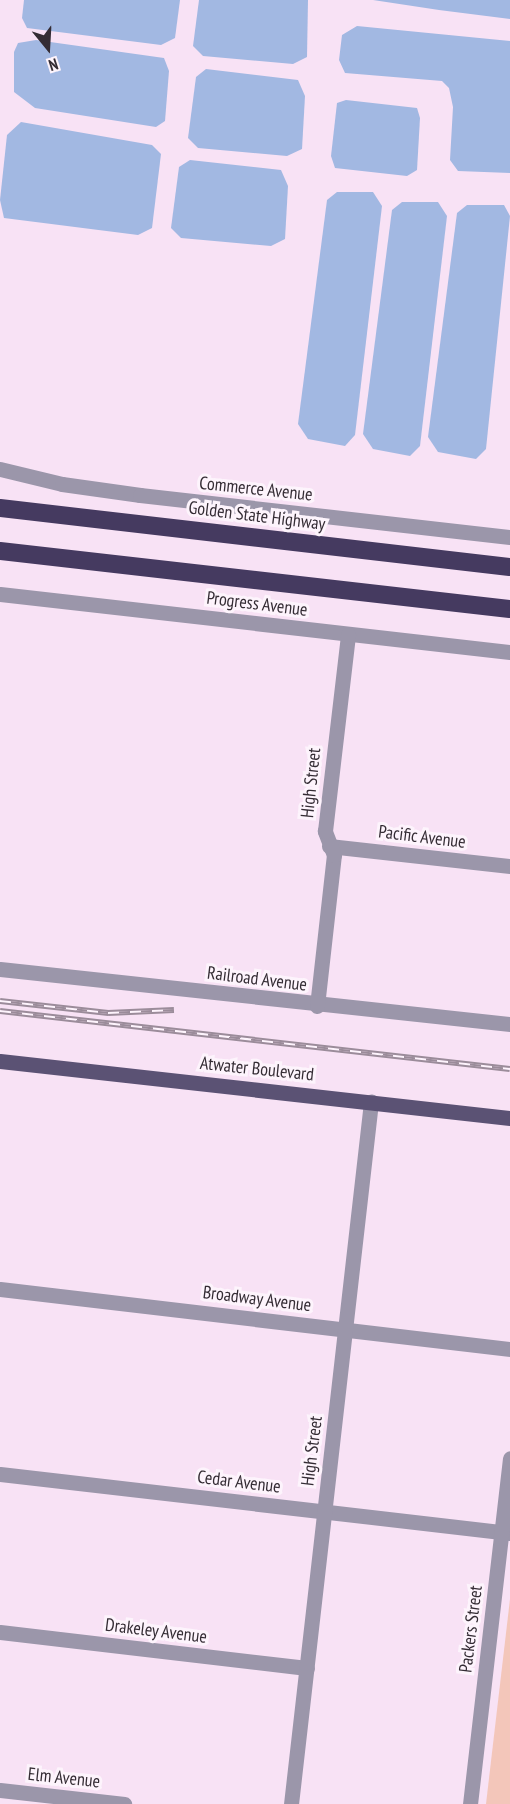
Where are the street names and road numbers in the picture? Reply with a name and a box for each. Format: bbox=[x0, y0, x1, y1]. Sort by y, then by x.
street label: Commerce Avenue bbox=[198, 472, 314, 506]
street label: Golden State Highway bbox=[187, 497, 327, 535]
street label: Progress Avenue bbox=[205, 587, 309, 621]
street label: High Street bbox=[297, 747, 325, 819]
street label: Pacific Avenue bbox=[377, 821, 467, 853]
street label: Railroad Avenue bbox=[206, 962, 308, 996]
street label: Atwater Boulevard bbox=[199, 1052, 315, 1086]
street label: Broadway Avenue bbox=[201, 1282, 313, 1316]
street label: High Street bbox=[297, 1415, 327, 1487]
street label: Cedar Avenue bbox=[196, 1466, 282, 1498]
street label: Packers Street bbox=[455, 1584, 487, 1674]
street label: Drakeley Avenue bbox=[103, 1614, 209, 1648]
street label: Elm Avenue bbox=[27, 1763, 101, 1793]

